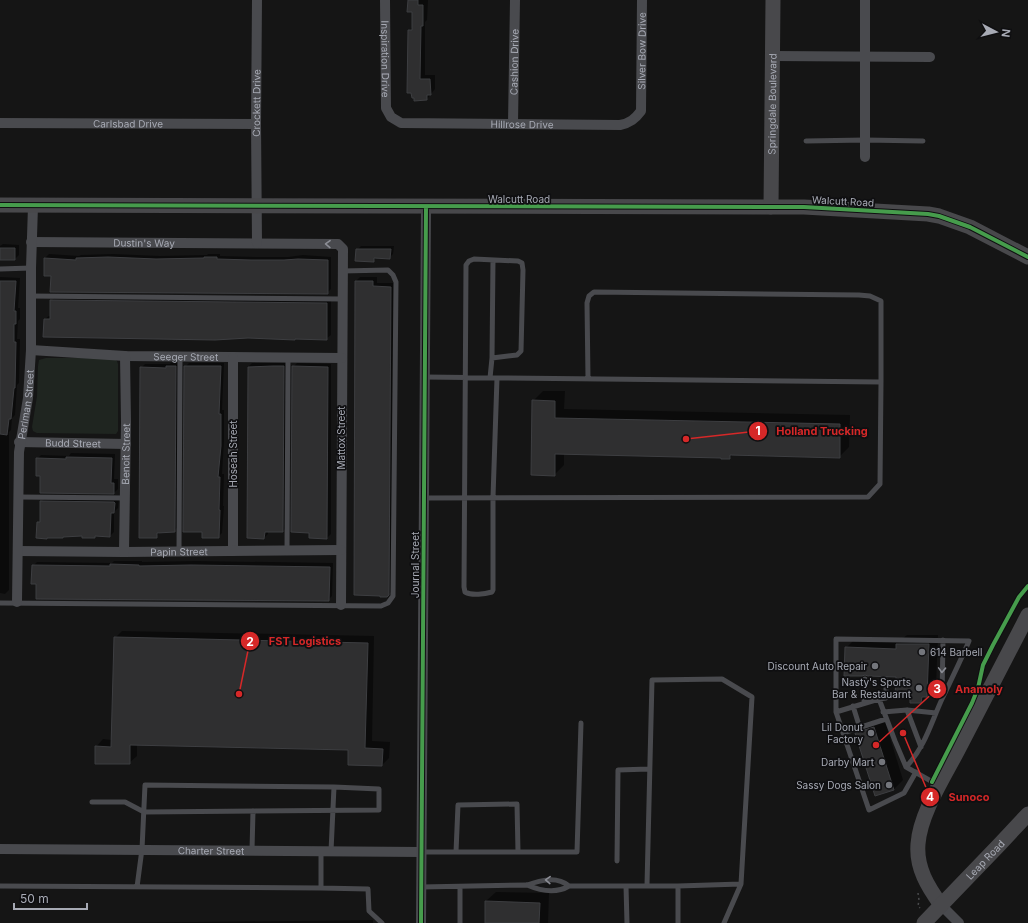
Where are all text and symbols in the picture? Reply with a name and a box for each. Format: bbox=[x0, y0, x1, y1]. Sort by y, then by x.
street label: Silver Bow Drive bbox=[635, 12, 648, 90]
north arrow bbox=[976, 12, 1016, 52]
street label: Inspiration Drive bbox=[379, 20, 392, 98]
text: N bbox=[998, 28, 1013, 38]
street label: Cashion Drive bbox=[507, 29, 521, 95]
street label: Springdale Boulevard bbox=[766, 53, 778, 155]
street label: Crockett Drive bbox=[250, 69, 262, 137]
street label: Carlsbad Drive bbox=[93, 117, 163, 130]
street label: Hillrose Drive bbox=[490, 118, 554, 130]
street label: Walcutt Road bbox=[488, 193, 550, 205]
street label: Walcutt Road bbox=[812, 193, 874, 209]
street label: Dustin's Way bbox=[113, 237, 175, 249]
one-way arrow bbox=[325, 240, 331, 248]
street label: Seeger Street bbox=[153, 350, 219, 363]
street label: Perlman Street bbox=[15, 369, 36, 440]
street label: Mattox Street bbox=[335, 406, 347, 470]
callout: Holland Trucking bbox=[748, 419, 875, 442]
street label: Hoseah Street bbox=[227, 420, 239, 488]
street label: Benoit Street bbox=[119, 423, 132, 485]
text: 1 bbox=[755, 423, 761, 438]
text: Holland Trucking bbox=[776, 424, 868, 438]
street label: Budd Street bbox=[45, 436, 102, 450]
street label: Journal Street bbox=[409, 531, 421, 598]
street label: Papin Street bbox=[150, 545, 209, 558]
callout: FST Logistics bbox=[240, 630, 349, 653]
text: 2 bbox=[246, 634, 254, 649]
text: FST Logistics bbox=[269, 634, 341, 648]
place label: 614 Barbell bbox=[930, 646, 982, 658]
marker: 614 Barbell bbox=[917, 647, 927, 657]
place label: Discount Auto Repair bbox=[768, 660, 867, 672]
marker: Discount Auto Repair bbox=[870, 661, 880, 671]
one-way arrow bbox=[938, 667, 947, 673]
place label: Nasty's Sports Bar & Restauarnt bbox=[832, 676, 912, 700]
callout: Anamoly bbox=[927, 677, 1011, 700]
text: 3 bbox=[933, 681, 941, 696]
text: Anamoly bbox=[955, 682, 1003, 696]
marker: Nasty's Sports Bar & Restauarnt bbox=[914, 683, 924, 693]
place label: Lil Donut Factory bbox=[821, 721, 864, 745]
marker: Lil Donut Factory bbox=[866, 728, 876, 738]
place label: Darby Mart bbox=[821, 756, 875, 768]
marker: Darby Mart bbox=[877, 757, 887, 767]
place label: Sassy Dogs Salon bbox=[796, 779, 881, 791]
marker: Sassy Dogs Salon bbox=[884, 780, 894, 790]
callout: Sunoco bbox=[920, 785, 997, 808]
text: 4 bbox=[926, 789, 934, 804]
text: Sunoco bbox=[949, 790, 990, 804]
street label: Leap Road bbox=[963, 837, 1007, 882]
street label: Charter Street bbox=[178, 844, 245, 857]
one-way arrow bbox=[545, 876, 551, 885]
scale bar bbox=[14, 885, 87, 911]
text: 50 m bbox=[20, 891, 49, 906]

